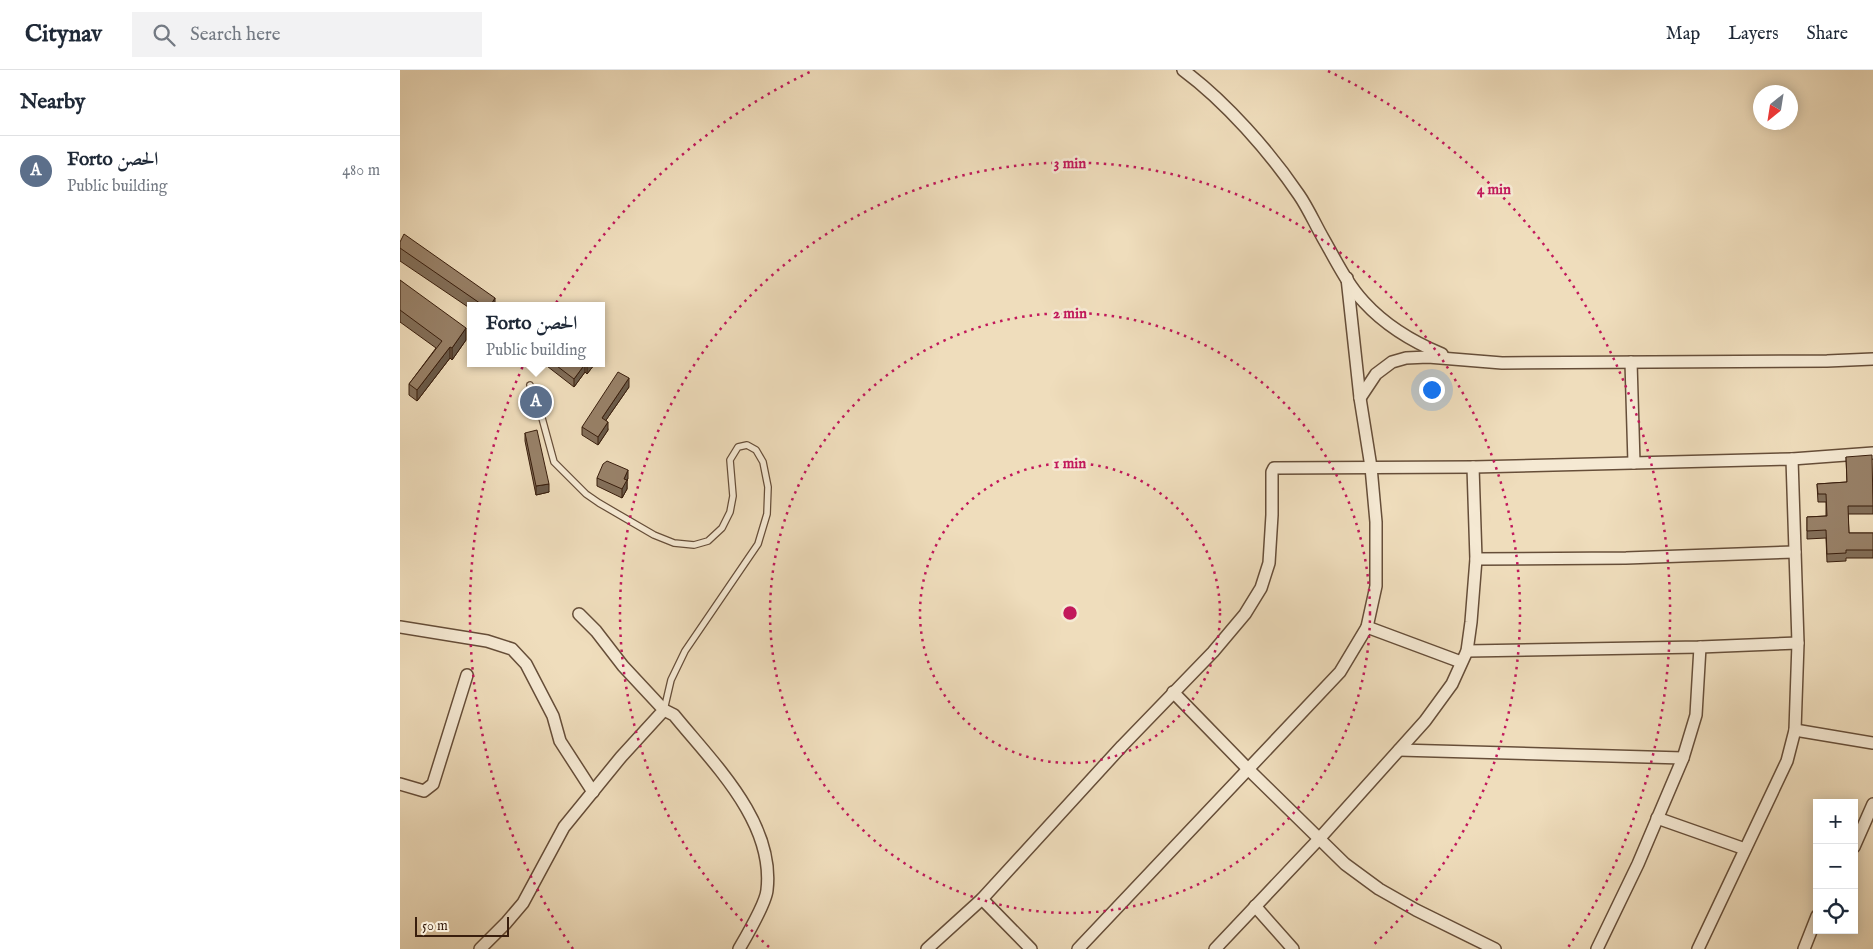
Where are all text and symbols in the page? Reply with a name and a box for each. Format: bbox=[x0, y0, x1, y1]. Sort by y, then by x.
search box bbox=[132, 12, 482, 57]
text: Citynav bbox=[25, 19, 102, 50]
icon: search bbox=[150, 21, 178, 49]
text: Search here bbox=[190, 23, 281, 47]
text: Map bbox=[1666, 23, 1700, 46]
text: Layers bbox=[1728, 23, 1779, 46]
text: Share bbox=[1807, 23, 1848, 46]
north arrow bbox=[1753, 85, 1798, 130]
text: Nearby bbox=[20, 89, 85, 116]
text: Forto الحصن bbox=[67, 148, 158, 172]
text: 3 min bbox=[1054, 154, 1086, 173]
text: A bbox=[31, 161, 41, 181]
text: 480 m bbox=[342, 161, 380, 181]
text: Public building bbox=[67, 177, 167, 197]
text: 4 min bbox=[1477, 180, 1511, 199]
popup bbox=[467, 302, 605, 367]
text: 2 min bbox=[1053, 304, 1087, 323]
text: Forto الحصن bbox=[486, 312, 577, 336]
text: Public building bbox=[486, 341, 586, 361]
your location bbox=[1419, 377, 1445, 403]
pin: A bbox=[520, 383, 552, 421]
text: 1 min bbox=[1054, 454, 1086, 473]
centre of rings bbox=[1061, 604, 1079, 622]
map controls bbox=[1813, 799, 1858, 934]
button: + bbox=[1813, 799, 1858, 844]
button: − bbox=[1813, 844, 1858, 889]
button: locate bbox=[1813, 889, 1858, 934]
scale bar bbox=[415, 914, 509, 937]
text: 50 m bbox=[422, 917, 448, 935]

